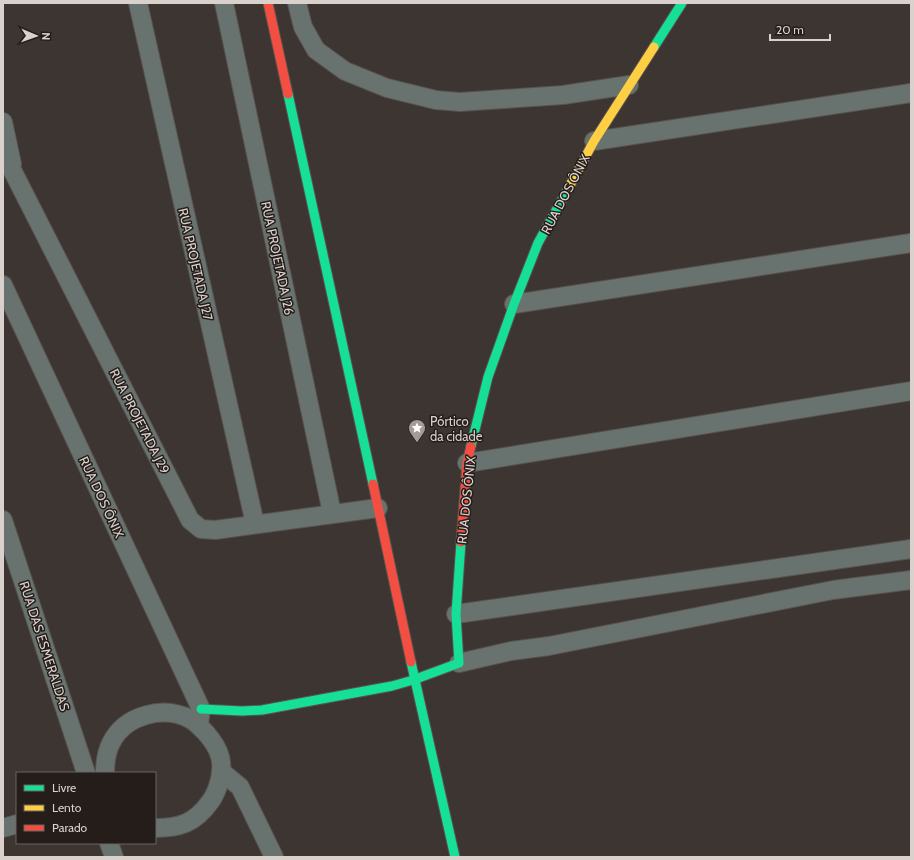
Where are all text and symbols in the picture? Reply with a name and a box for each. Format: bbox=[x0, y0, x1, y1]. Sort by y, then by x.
north arrow bbox=[16, 16, 56, 56]
scale bar bbox=[770, 16, 830, 42]
text: 20 m bbox=[776, 22, 804, 37]
text: N bbox=[39, 32, 53, 40]
street label: RUA DOS ÔNIX bbox=[537, 151, 593, 237]
street label: RUA PROJETADA J26 bbox=[258, 200, 298, 316]
street label: RUA PROJETADA J27 bbox=[175, 206, 217, 322]
street label: RUA PROJETADA J29 bbox=[107, 366, 173, 476]
place label: Pórtico da cidade bbox=[430, 413, 483, 444]
place icon: Pórtico da cidade bbox=[407, 418, 427, 443]
street label: RUA DOS ÔNIX bbox=[76, 454, 128, 541]
street label: RUA DOS ÔNIX bbox=[453, 455, 479, 545]
street label: RUA DAS ESMERALDAS bbox=[16, 579, 74, 713]
legend bbox=[16, 772, 156, 844]
text: Livre bbox=[52, 780, 76, 795]
text: Lento bbox=[52, 800, 82, 815]
text: Parado bbox=[52, 820, 88, 835]

